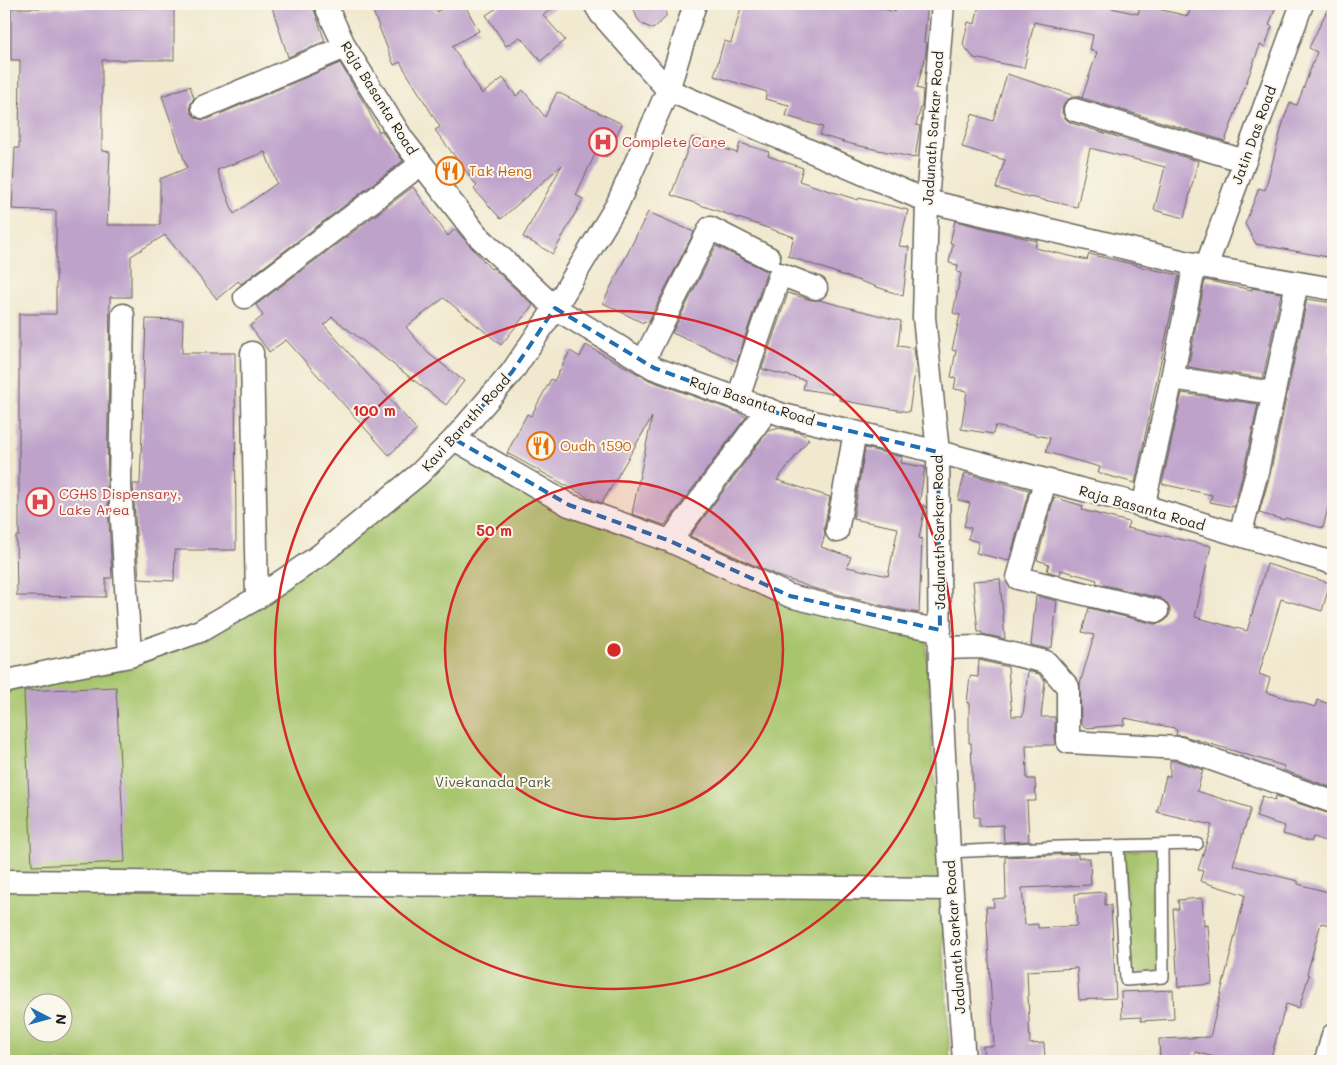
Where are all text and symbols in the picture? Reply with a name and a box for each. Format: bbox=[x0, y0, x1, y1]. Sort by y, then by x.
street label: Raja Basanta Road bbox=[337, 37, 422, 158]
street label: Jadunath Sarkar Road bbox=[918, 50, 947, 206]
street label: Jatin Das Road bbox=[1227, 83, 1280, 187]
hospital icon: Complete Care bbox=[588, 127, 618, 157]
place label: Complete Care bbox=[622, 132, 726, 151]
restaurant icon: Tak Heng bbox=[435, 156, 465, 186]
place label: Tak Heng bbox=[469, 161, 532, 180]
street label: Kavi Barathi Road bbox=[417, 370, 514, 475]
street label: Raja Basanta Road bbox=[687, 371, 817, 430]
text: 100 m bbox=[352, 400, 396, 420]
restaurant icon: Oudh 1590 bbox=[526, 431, 556, 461]
place label: Oudh 1590 bbox=[560, 436, 632, 455]
street label: Jadunath Sarkar Road bbox=[928, 455, 949, 609]
street label: Raja Basanta Road bbox=[1077, 480, 1208, 535]
place label: CGHS Dispensary, Lake Area bbox=[59, 484, 182, 519]
hospital icon: CGHS Dispensary, Lake Area bbox=[25, 487, 55, 517]
text: 50 m bbox=[476, 520, 512, 540]
centre of rings bbox=[605, 641, 623, 659]
park label: Vivekanada Park bbox=[435, 772, 551, 791]
street label: Jadunath Sarkar Road bbox=[940, 859, 969, 1015]
north arrow bbox=[22, 992, 72, 1042]
text: N bbox=[51, 1013, 71, 1026]

